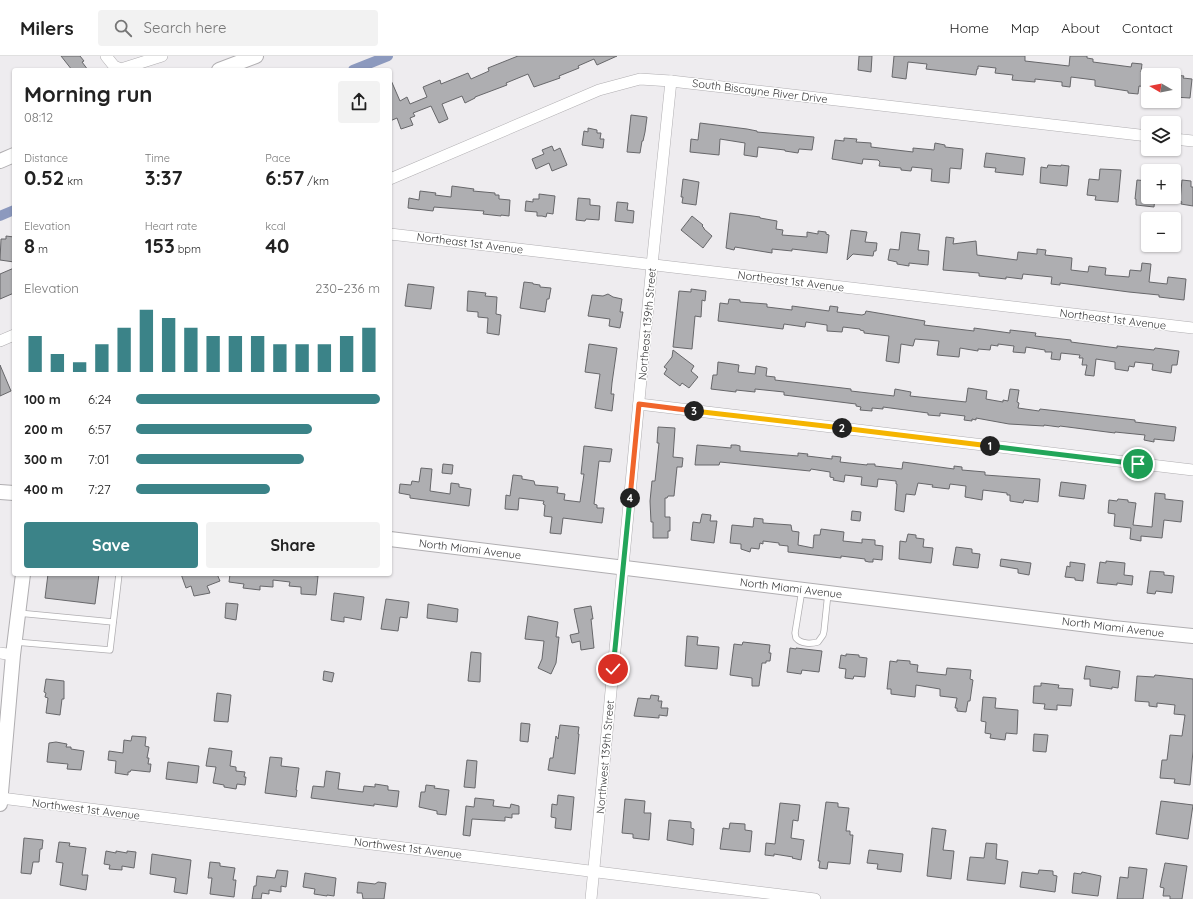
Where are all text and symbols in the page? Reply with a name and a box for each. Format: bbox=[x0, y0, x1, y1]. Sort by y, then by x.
search box bbox=[98, 10, 378, 46]
text: Milers bbox=[20, 16, 74, 40]
icon: search bbox=[112, 17, 134, 39]
text: Search here bbox=[144, 18, 226, 37]
text: Home bbox=[950, 19, 989, 37]
text: Map bbox=[1011, 19, 1039, 37]
text: About bbox=[1061, 19, 1100, 37]
text: Contact bbox=[1122, 19, 1173, 37]
north arrow bbox=[1141, 68, 1181, 108]
map controls bbox=[1141, 68, 1181, 252]
street label: South Biscayne River Drive bbox=[691, 76, 829, 106]
text: Morning run bbox=[24, 80, 152, 108]
button: share bbox=[338, 81, 380, 123]
text: 08:12 bbox=[24, 109, 53, 125]
button: layers bbox=[1141, 116, 1181, 156]
text: Distance bbox=[24, 151, 68, 165]
text: Time bbox=[145, 151, 170, 165]
text: Pace bbox=[265, 151, 290, 165]
button: + bbox=[1141, 164, 1181, 204]
text: 0.52 bbox=[24, 165, 64, 190]
text: 3:37 bbox=[145, 165, 183, 190]
text: 6:57 bbox=[265, 165, 304, 190]
text: km bbox=[64, 174, 83, 188]
text: /km bbox=[304, 174, 329, 188]
button: − bbox=[1141, 212, 1181, 252]
text: Elevation bbox=[24, 219, 70, 233]
text: Heart rate bbox=[145, 219, 197, 233]
text: kcal bbox=[265, 219, 286, 233]
street label: Northeast 1st Avenue bbox=[416, 230, 524, 256]
text: 8 bbox=[24, 233, 35, 258]
text: 153 bbox=[145, 233, 175, 258]
text: 40 bbox=[265, 233, 289, 258]
text: m bbox=[35, 242, 48, 256]
text: bpm bbox=[175, 242, 201, 256]
street label: Northeast 139th Street bbox=[635, 267, 659, 381]
street label: Northeast 1st Avenue bbox=[737, 268, 845, 294]
text: Elevation bbox=[24, 280, 79, 296]
text: 230–236 m bbox=[315, 280, 380, 296]
street label: Northeast 1st Avenue bbox=[1059, 306, 1167, 332]
text: 100 m bbox=[24, 391, 61, 407]
text: 6:24 bbox=[88, 391, 111, 407]
pin: 3 bbox=[684, 401, 704, 421]
text: 3 bbox=[691, 404, 697, 418]
pin: 2 bbox=[832, 418, 852, 438]
text: 200 m bbox=[24, 421, 63, 437]
text: 6:57 bbox=[88, 421, 111, 437]
text: 2 bbox=[839, 421, 845, 435]
pin: 1 bbox=[980, 436, 1000, 456]
text: 1 bbox=[988, 439, 992, 453]
pin bbox=[1121, 447, 1155, 481]
text: 300 m bbox=[24, 451, 63, 467]
text: 7:01 bbox=[88, 451, 110, 467]
icon: arrive bbox=[1127, 453, 1149, 475]
text: 400 m bbox=[24, 481, 63, 497]
text: 7:27 bbox=[88, 481, 111, 497]
pin: 4 bbox=[620, 488, 640, 508]
text: 4 bbox=[627, 491, 633, 505]
button: Save bbox=[24, 522, 198, 568]
button: Share bbox=[206, 522, 380, 568]
street label: North Miami Avenue bbox=[418, 536, 522, 562]
street label: North Miami Avenue bbox=[739, 575, 843, 601]
street label: North Miami Avenue bbox=[1061, 614, 1165, 640]
pin bbox=[596, 652, 630, 686]
icon: check bbox=[602, 658, 624, 680]
street label: Northwest 139th Street bbox=[593, 699, 617, 815]
street label: Northwest 1st Avenue bbox=[31, 795, 141, 823]
street label: Northwest 1st Avenue bbox=[353, 834, 463, 862]

